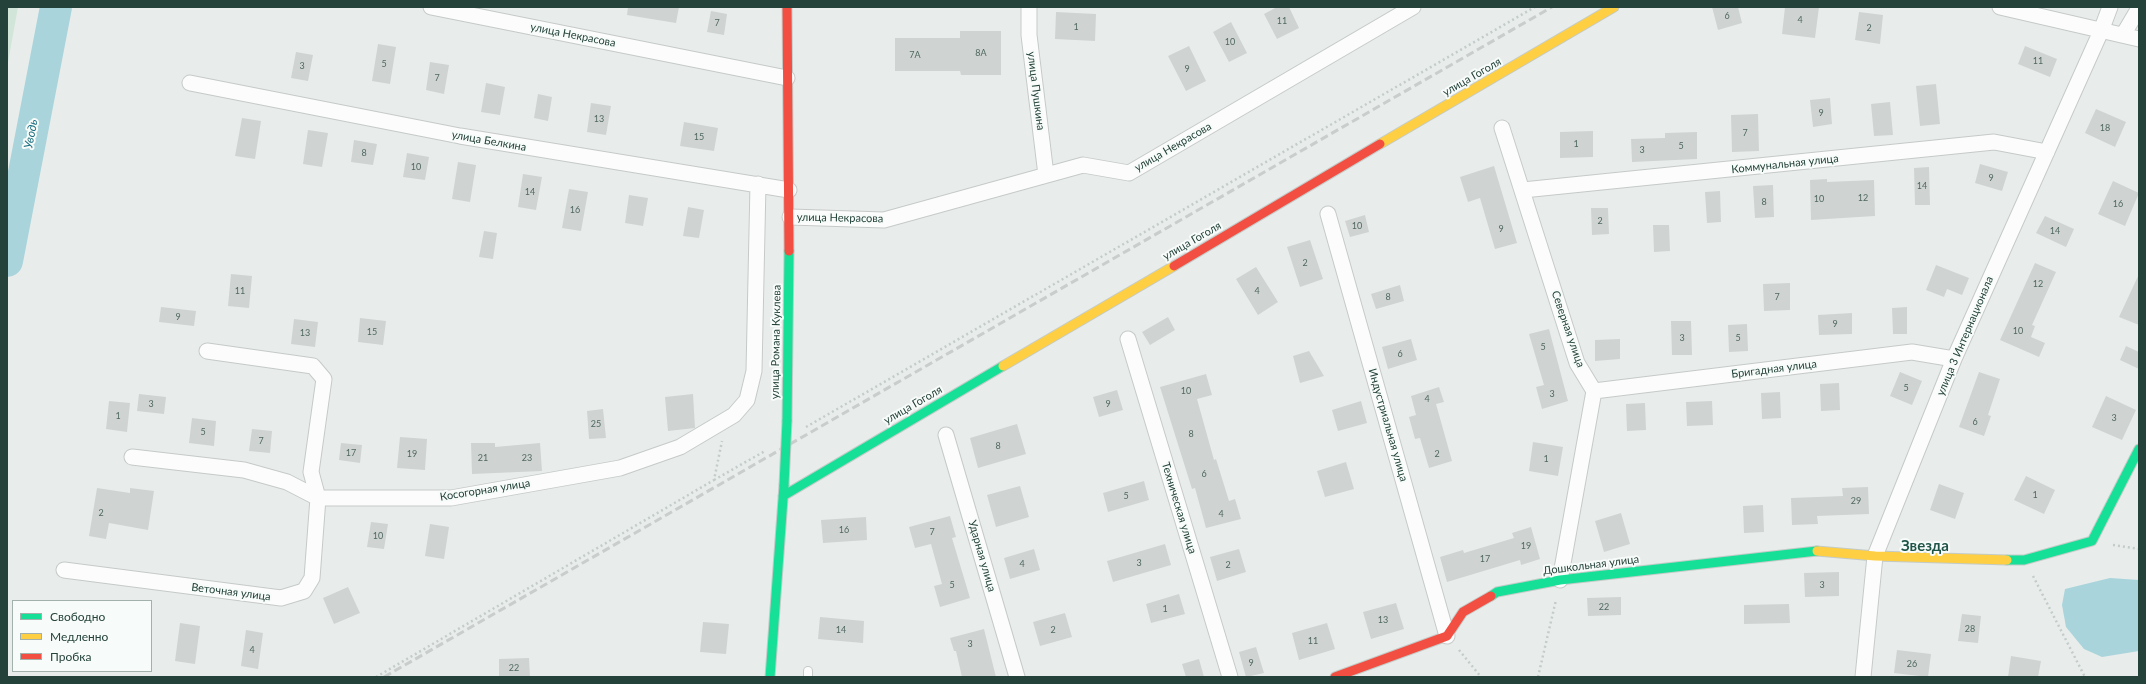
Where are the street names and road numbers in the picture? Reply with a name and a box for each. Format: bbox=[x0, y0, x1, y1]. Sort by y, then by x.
street label: улица Некрасова bbox=[529, 20, 617, 50]
street label: улица Пушкина bbox=[1025, 51, 1047, 131]
street label: улица Гоголя bbox=[1440, 55, 1504, 99]
street label: улица Некрасова bbox=[1132, 120, 1214, 174]
street label: улица Белкина bbox=[451, 128, 527, 154]
street label: Коммунальная улица bbox=[1731, 152, 1839, 176]
street label: улица Некрасова bbox=[797, 211, 883, 225]
street label: улица Гоголя bbox=[1160, 219, 1224, 263]
street label: улица 3 Интернационала bbox=[1934, 274, 1996, 398]
street label: улица Романа Куклева bbox=[768, 285, 784, 399]
street label: Северная улица bbox=[1549, 289, 1587, 369]
street label: Бригадная улица bbox=[1731, 357, 1817, 381]
street label: Индустриальная улица bbox=[1366, 367, 1410, 483]
street label: улица Гоголя bbox=[881, 383, 945, 427]
street label: Техническая улица bbox=[1159, 461, 1199, 555]
street label: Косогорная улица bbox=[439, 476, 531, 504]
street label: Ударная улица bbox=[965, 519, 999, 593]
street label: Дошкольная улица bbox=[1542, 553, 1640, 577]
street label: Веточная улица bbox=[191, 581, 271, 603]

